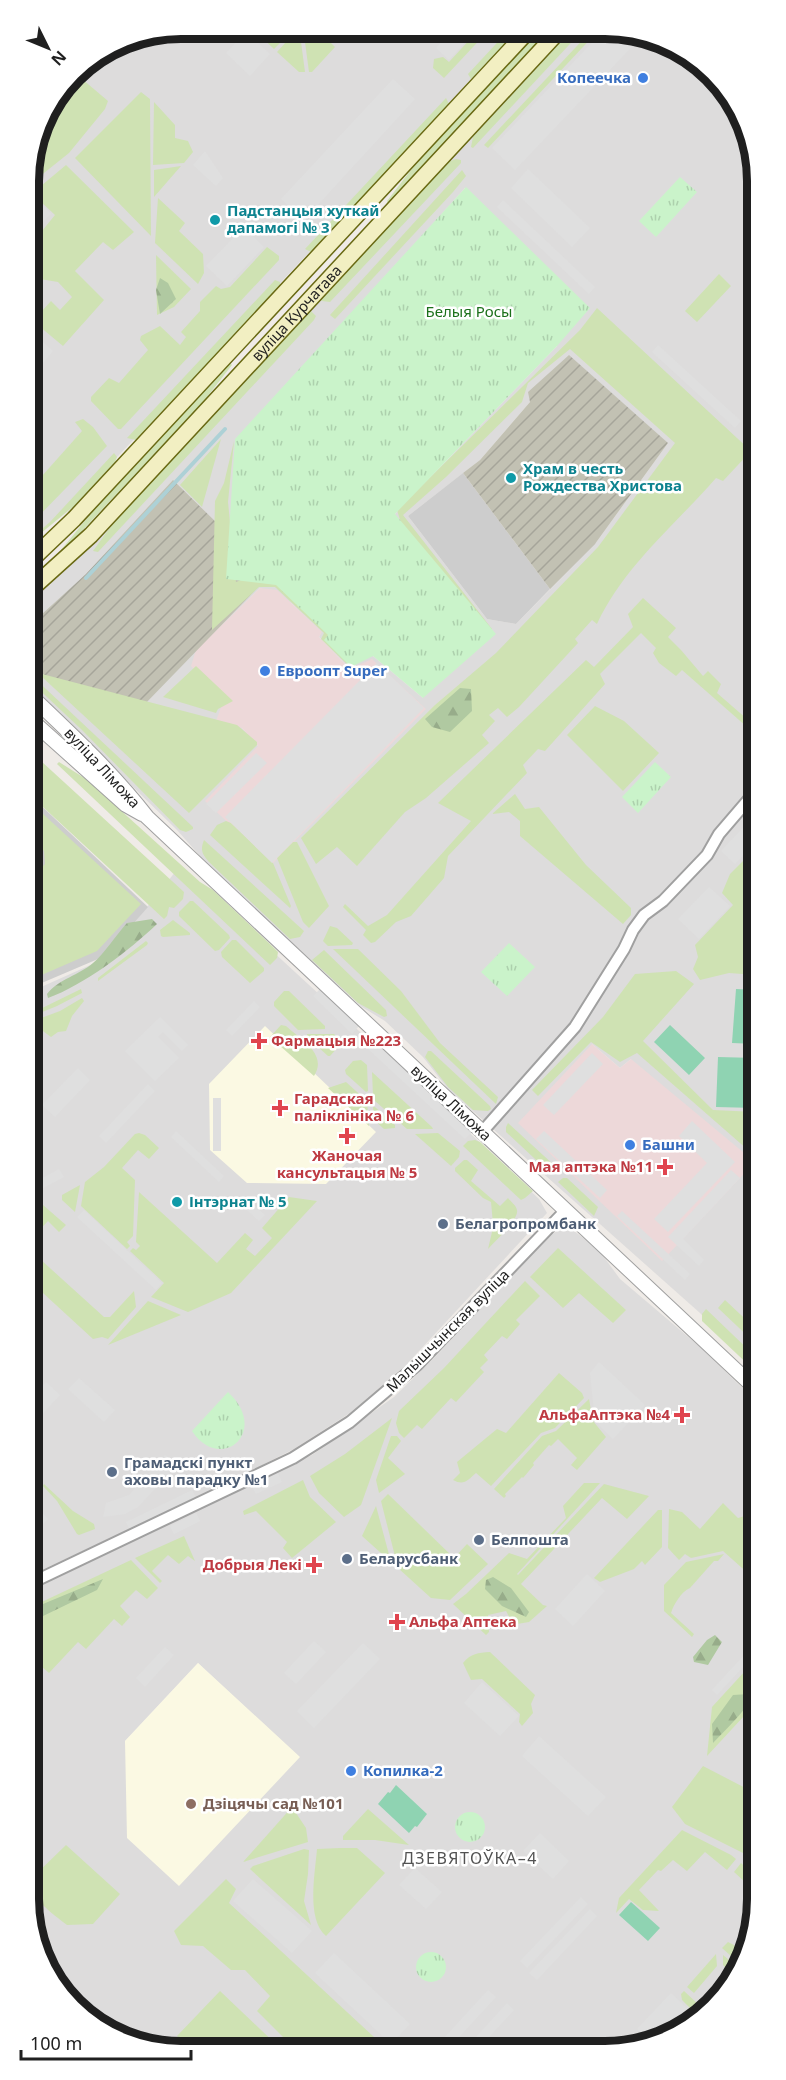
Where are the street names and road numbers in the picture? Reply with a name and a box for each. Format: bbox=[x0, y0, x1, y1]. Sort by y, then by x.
street label: вуліца Курчатава bbox=[246, 260, 346, 365]
street label: вуліца Ліможа bbox=[60, 723, 145, 812]
street label: вуліца Ліможа bbox=[407, 1060, 496, 1145]
street label: Малышчынская вуліца bbox=[381, 1264, 513, 1396]

